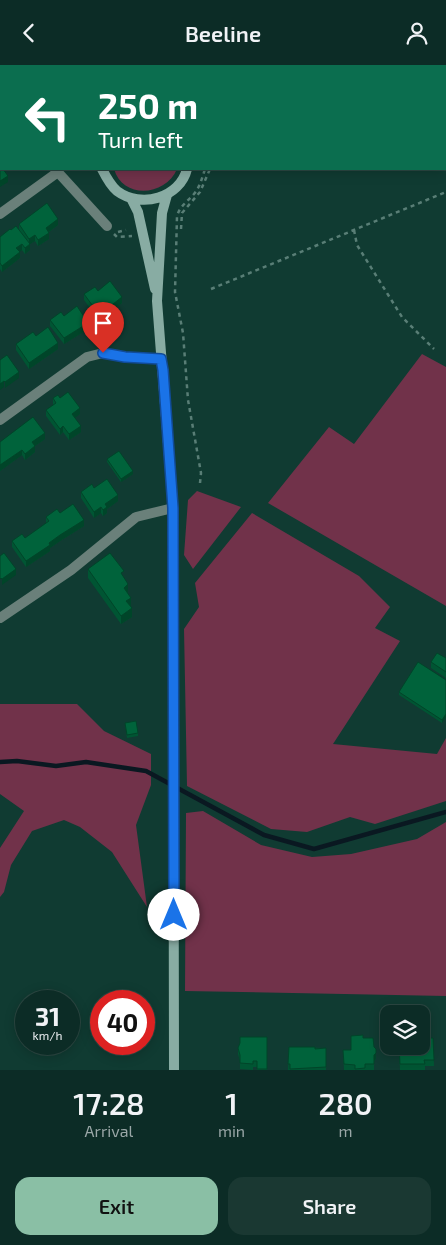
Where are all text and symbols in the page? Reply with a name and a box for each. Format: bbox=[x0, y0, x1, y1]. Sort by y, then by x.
icon: back bbox=[15, 19, 43, 47]
icon: person bbox=[403, 19, 431, 47]
text: Beeline bbox=[185, 20, 261, 46]
text: 250 m bbox=[98, 84, 198, 126]
icon: left bbox=[15, 85, 80, 150]
text: Turn left bbox=[98, 126, 183, 152]
pin bbox=[82, 302, 124, 353]
icon: arrive bbox=[89, 309, 117, 337]
position arrow bbox=[147, 888, 199, 940]
speed limit sign: 40 bbox=[90, 990, 155, 1055]
text: 31 bbox=[35, 1001, 60, 1031]
map controls bbox=[380, 1005, 430, 1055]
button: layers bbox=[380, 1005, 430, 1055]
text: km/h bbox=[33, 1028, 62, 1042]
text: 17:28 bbox=[73, 1085, 145, 1121]
text: 1 bbox=[225, 1085, 238, 1121]
text: 280 bbox=[318, 1085, 373, 1121]
text: Arrival bbox=[85, 1121, 133, 1140]
text: min bbox=[218, 1121, 245, 1140]
text: m bbox=[339, 1121, 353, 1140]
button: Exit bbox=[15, 1177, 218, 1235]
button: Share bbox=[228, 1177, 431, 1235]

